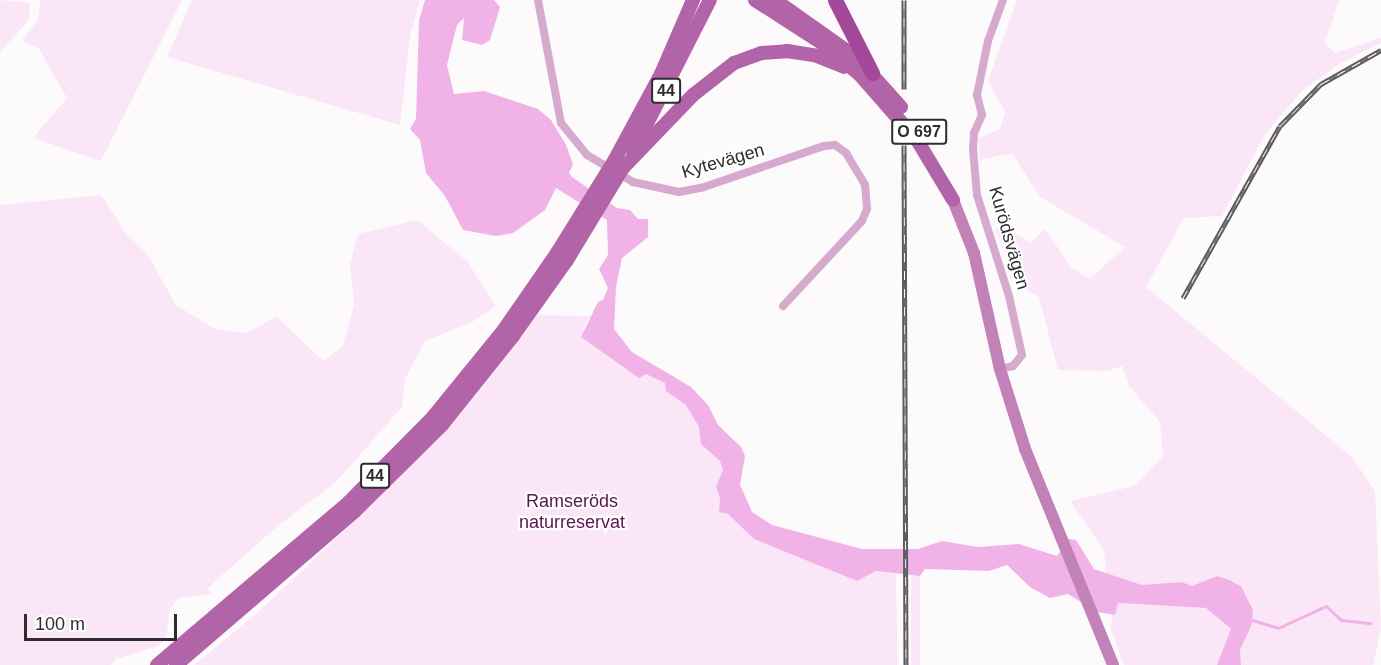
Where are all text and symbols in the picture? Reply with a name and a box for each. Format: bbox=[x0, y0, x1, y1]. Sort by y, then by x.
road number: 44 bbox=[651, 78, 681, 104]
road number: O 697 bbox=[890, 119, 948, 145]
street label: Kytevägen bbox=[679, 139, 767, 183]
street label: Kurödsvägen bbox=[984, 184, 1034, 292]
road number: 44 bbox=[360, 463, 390, 489]
park label: Ramseröds naturreservat bbox=[519, 491, 625, 534]
scale bar bbox=[27, 602, 180, 640]
text: 100 m bbox=[35, 614, 85, 634]

